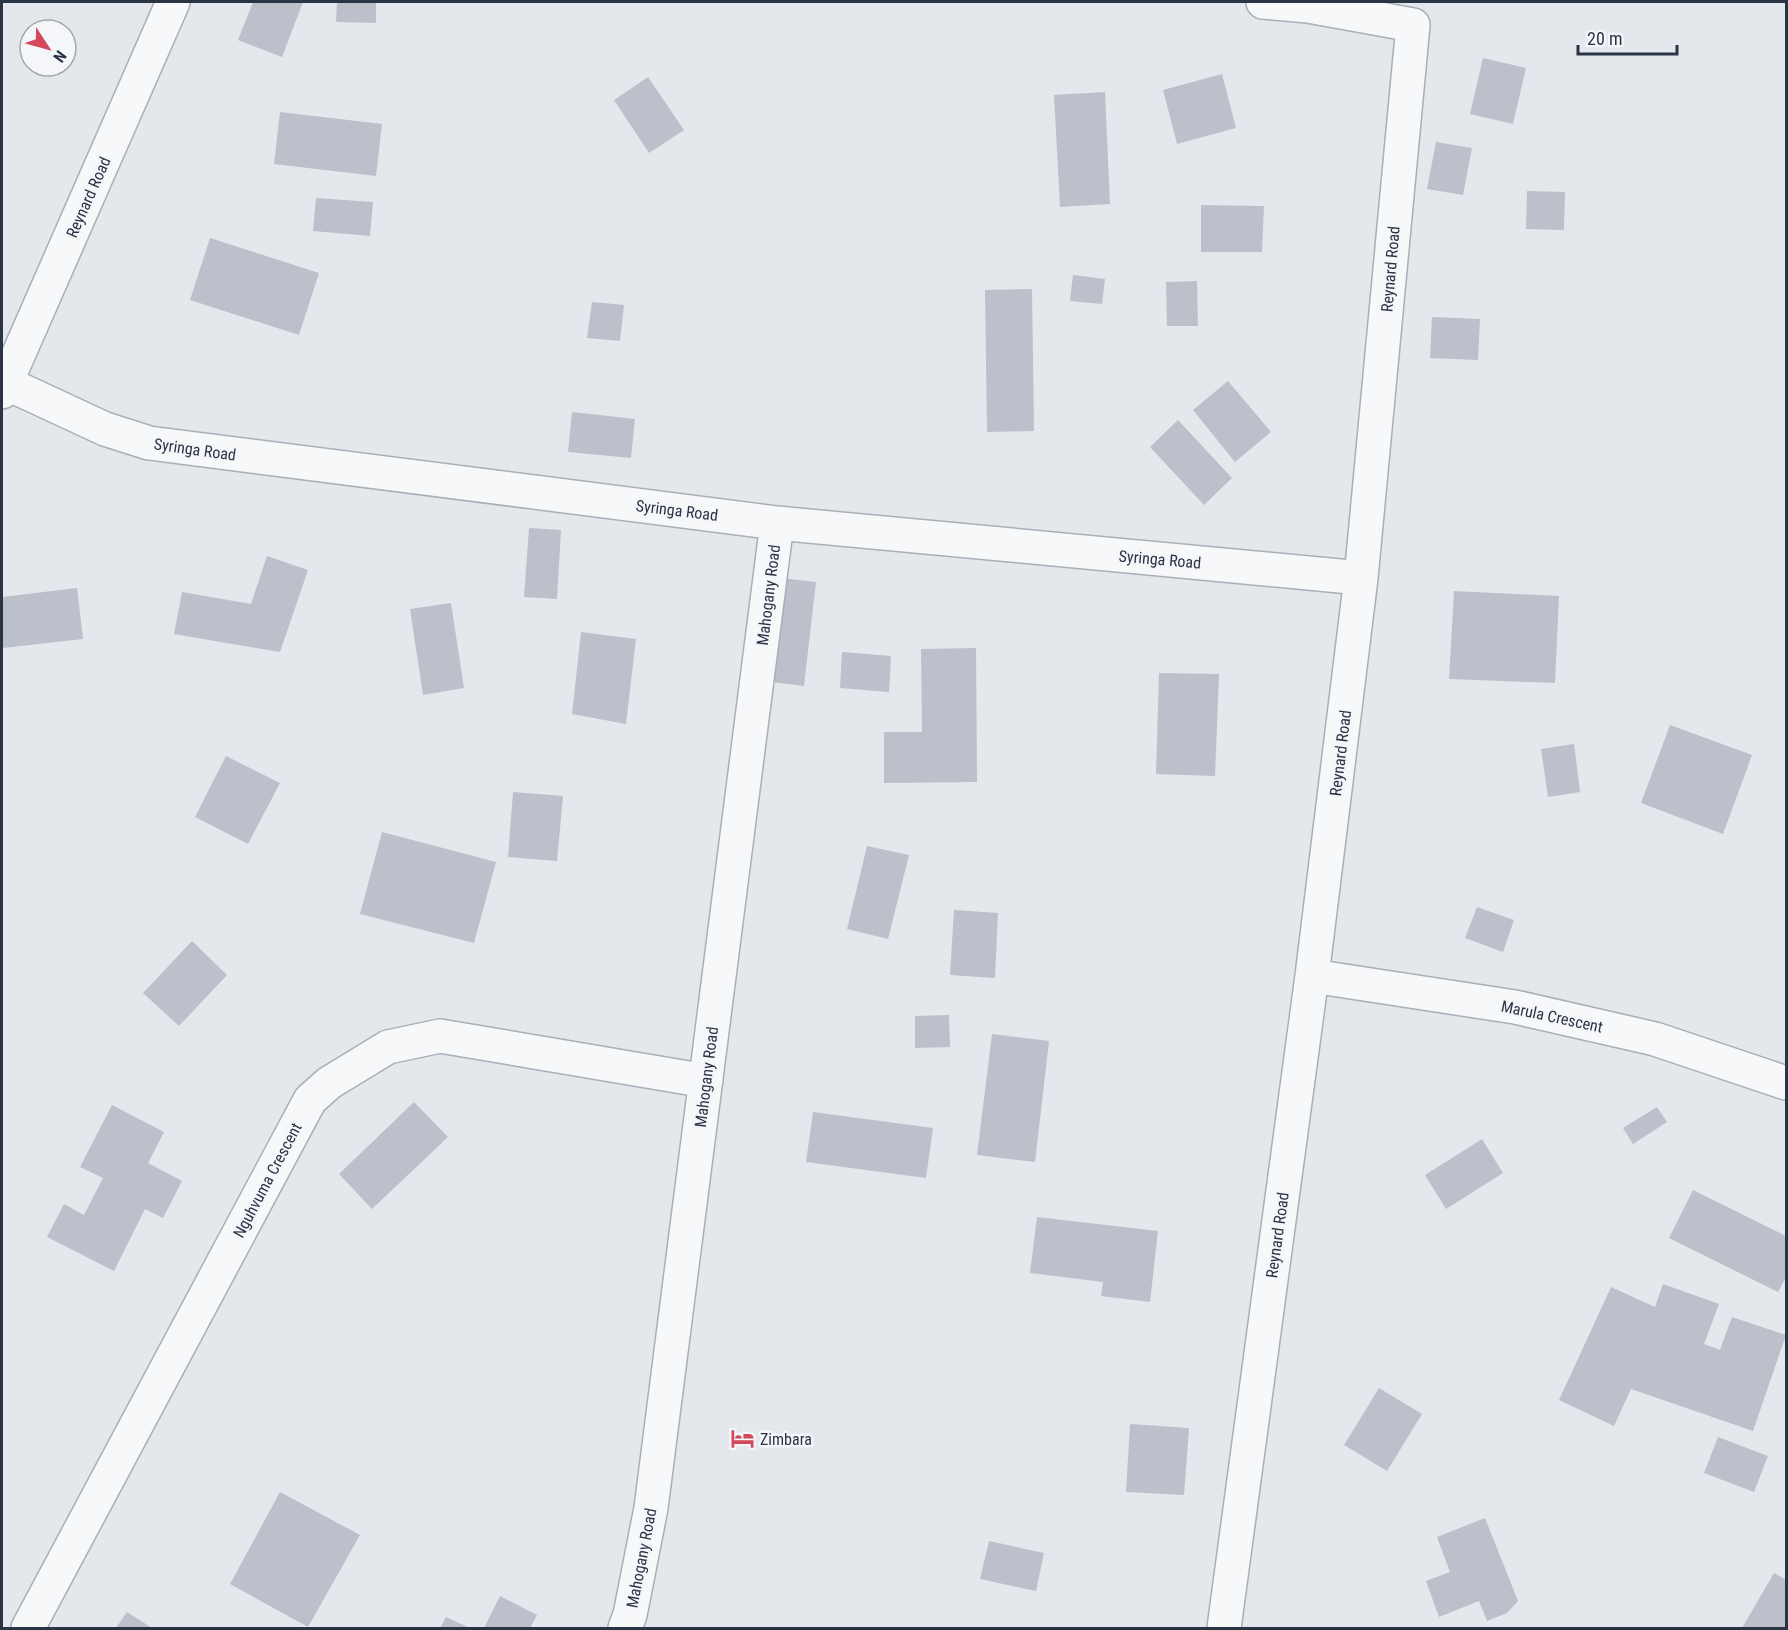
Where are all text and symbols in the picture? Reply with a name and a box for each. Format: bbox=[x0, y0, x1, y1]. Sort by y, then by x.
north arrow bbox=[18, 18, 78, 78]
scale bar bbox=[1578, 18, 1677, 56]
text: 20 m bbox=[1587, 28, 1622, 49]
text: N bbox=[49, 47, 70, 66]
street label: Reynard Road bbox=[62, 154, 115, 241]
street label: Reynard Road bbox=[1377, 225, 1404, 313]
street label: Syringa Road bbox=[153, 434, 237, 465]
street label: Syringa Road bbox=[635, 496, 719, 525]
street label: Mahogany Road bbox=[753, 544, 784, 646]
street label: Syringa Road bbox=[1118, 546, 1202, 573]
street label: Reynard Road bbox=[1326, 709, 1355, 797]
street label: Marula Crescent bbox=[1499, 996, 1605, 1037]
street label: Mahogany Road bbox=[691, 1026, 722, 1128]
street label: Nguhvuma Crescent bbox=[229, 1119, 306, 1241]
street label: Reynard Road bbox=[1262, 1191, 1293, 1279]
hotel icon: Zimbara bbox=[729, 1426, 755, 1452]
place label: Zimbara bbox=[760, 1430, 812, 1449]
street label: Mahogany Road bbox=[623, 1507, 660, 1610]

